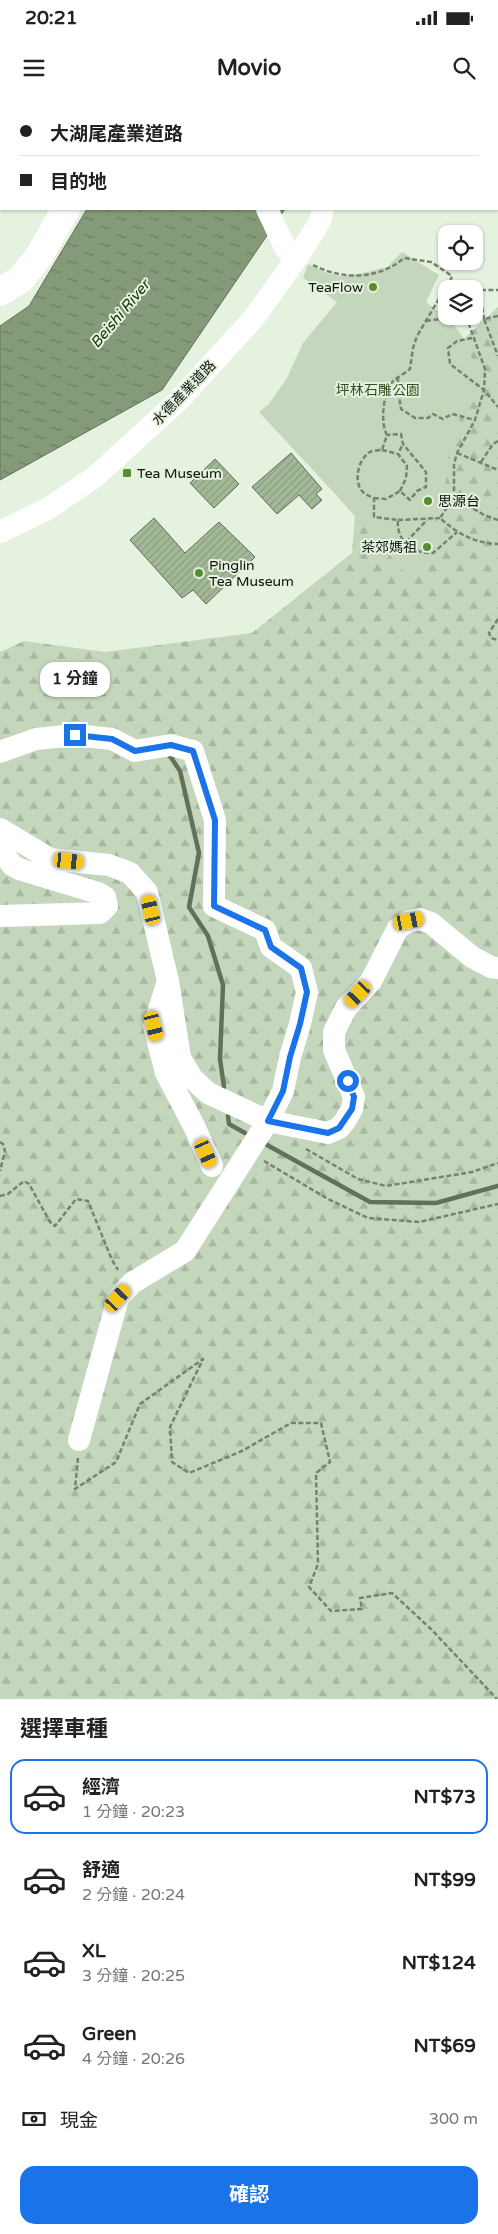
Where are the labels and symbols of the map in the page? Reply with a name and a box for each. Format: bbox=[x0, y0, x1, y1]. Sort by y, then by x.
water label: Beishi River bbox=[86, 275, 155, 352]
place label: TeaFlow bbox=[308, 279, 363, 296]
marker: TeaFlow bbox=[367, 281, 379, 293]
street label: 水德產業道路 bbox=[149, 357, 219, 429]
park label: 坪林石雕公園 bbox=[336, 382, 420, 399]
place label: Tea Museum bbox=[137, 465, 222, 482]
marker: Tea Museum bbox=[121, 467, 133, 479]
place label: 思源台 bbox=[438, 493, 480, 510]
marker: 思源台 bbox=[422, 495, 434, 507]
place label: 茶郊媽祖 bbox=[361, 539, 417, 556]
marker: 茶郊媽祖 bbox=[421, 541, 433, 553]
place label: Pinglin Tea Museum bbox=[209, 557, 294, 590]
marker: Pinglin Tea Museum bbox=[193, 567, 205, 579]
callout: 1 分鐘 bbox=[40, 662, 110, 698]
route end bbox=[64, 724, 86, 746]
car bbox=[53, 852, 84, 870]
car bbox=[140, 894, 161, 926]
car bbox=[392, 911, 425, 931]
car bbox=[342, 978, 373, 1010]
car bbox=[143, 1010, 164, 1042]
route start bbox=[337, 1070, 359, 1092]
car bbox=[193, 1136, 218, 1170]
car bbox=[102, 1282, 133, 1314]

